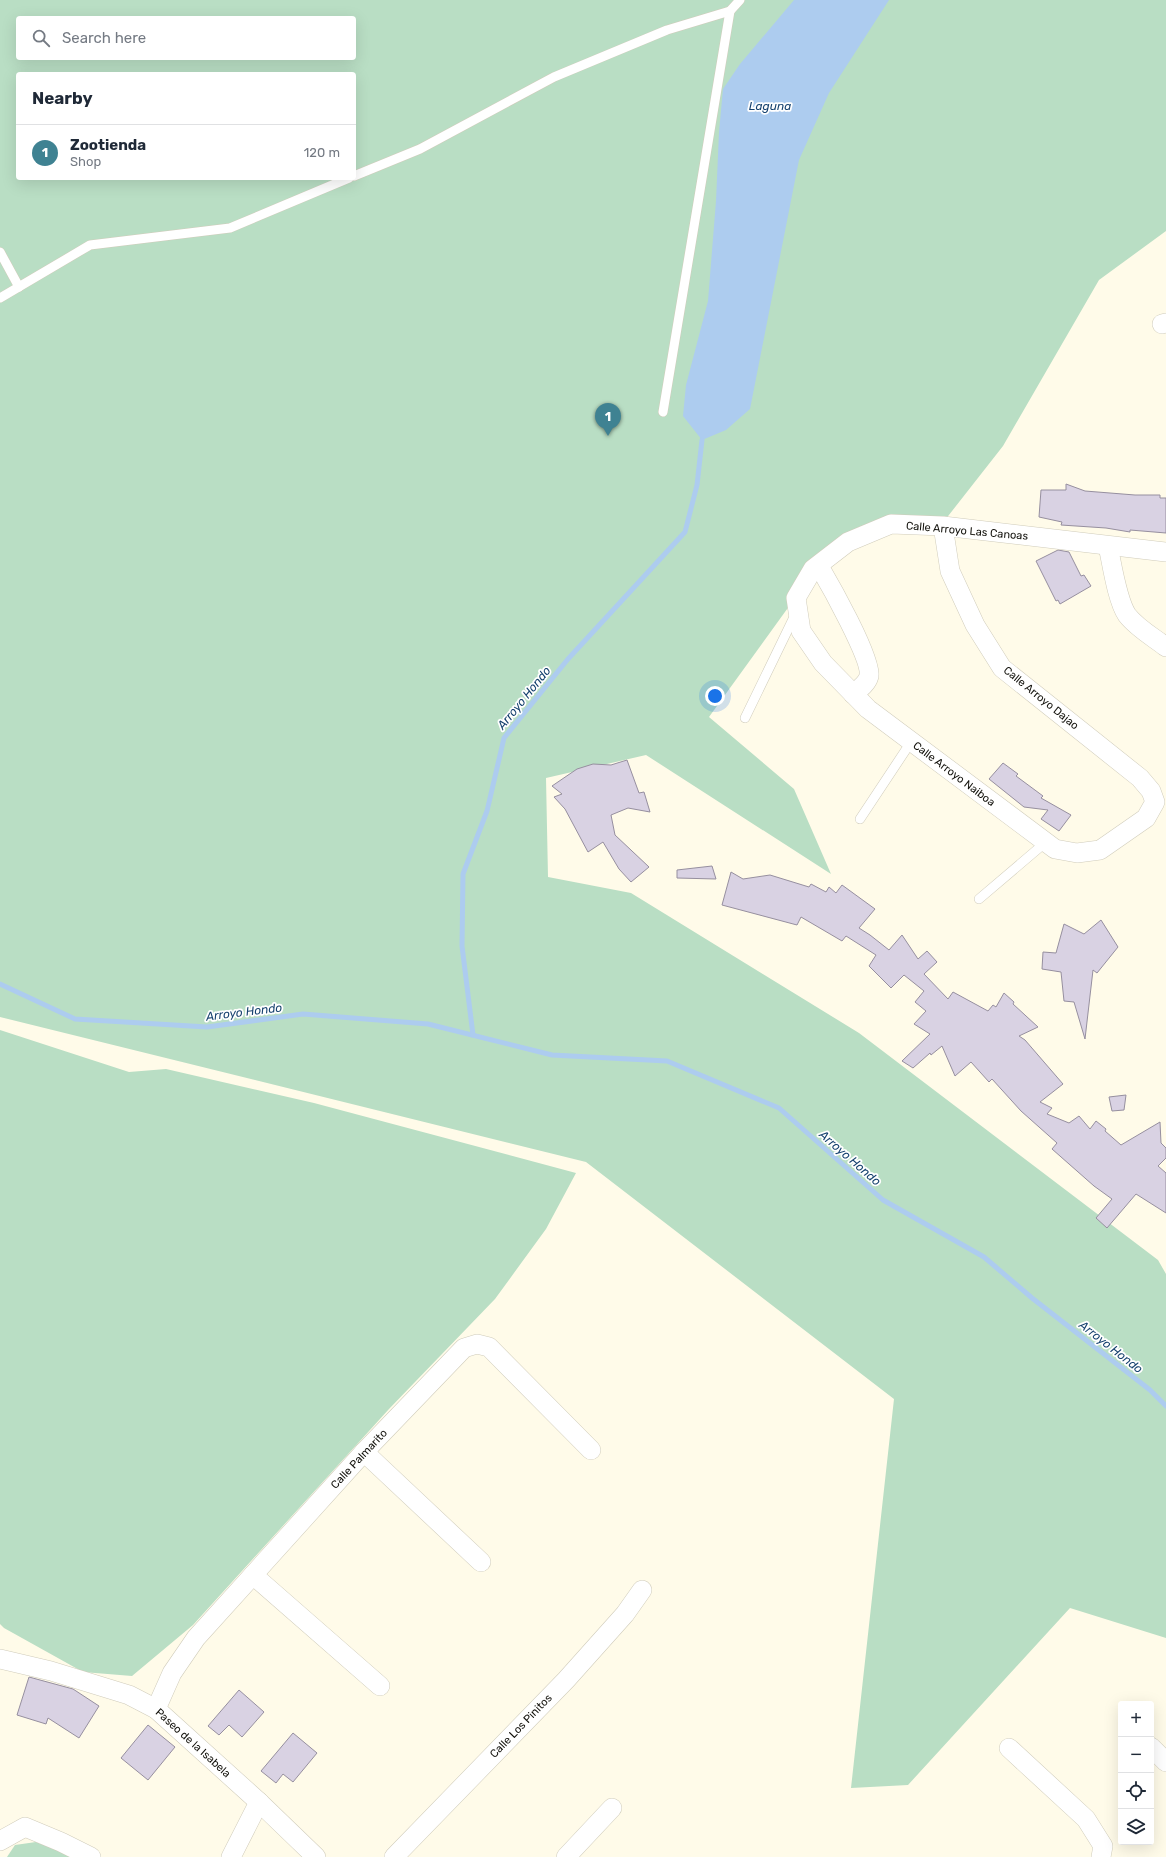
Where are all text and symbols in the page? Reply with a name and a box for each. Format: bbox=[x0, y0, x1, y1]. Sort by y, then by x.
search box bbox=[16, 16, 356, 60]
icon: search bbox=[30, 27, 52, 49]
text: Search here bbox=[62, 29, 146, 47]
text: Nearby bbox=[32, 88, 93, 108]
water label: Laguna bbox=[749, 99, 791, 113]
text: Zootienda bbox=[70, 136, 146, 154]
text: 1 bbox=[42, 145, 48, 160]
text: 120 m bbox=[304, 145, 340, 160]
text: Shop bbox=[70, 154, 101, 169]
pin: 1 bbox=[595, 403, 621, 436]
street label: Calle Arroyo Las Canoas bbox=[905, 519, 1029, 543]
water label: Arroyo Hondo bbox=[494, 664, 554, 733]
street label: Calle Arroyo Dajao bbox=[1001, 664, 1081, 732]
your location bbox=[705, 686, 725, 706]
street label: Calle Arroyo Naiboa bbox=[910, 739, 998, 809]
water label: Arroyo Hondo bbox=[204, 1000, 283, 1024]
water label: Arroyo Hondo bbox=[816, 1127, 884, 1189]
water label: Arroyo Hondo bbox=[1076, 1317, 1146, 1376]
street label: Calle Palmarito bbox=[328, 1427, 390, 1491]
street label: Calle Los Pinitos bbox=[487, 1691, 555, 1761]
map controls bbox=[1118, 1701, 1154, 1845]
button: + bbox=[1118, 1701, 1154, 1737]
street label: Paseo de la Isabela bbox=[153, 1706, 233, 1780]
button: − bbox=[1118, 1737, 1154, 1773]
button: locate bbox=[1118, 1773, 1154, 1809]
button: layers bbox=[1118, 1809, 1154, 1845]

